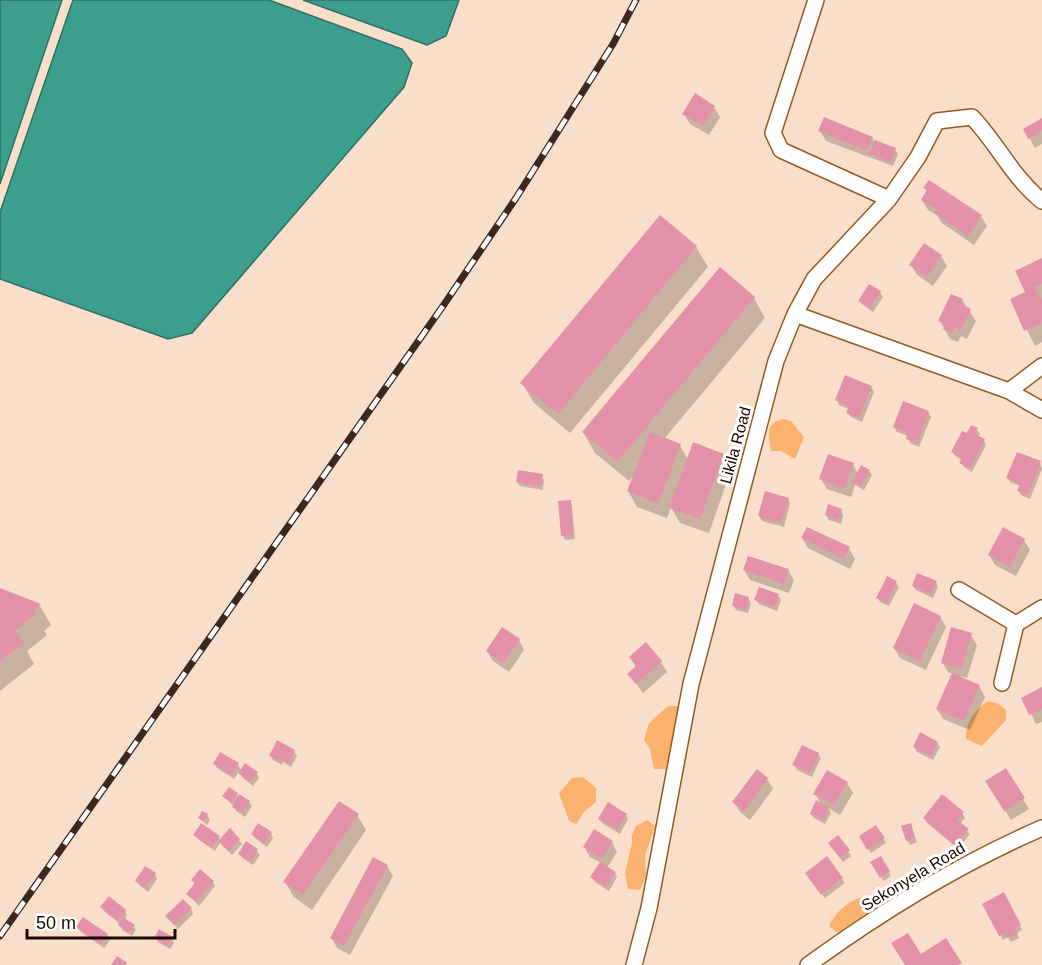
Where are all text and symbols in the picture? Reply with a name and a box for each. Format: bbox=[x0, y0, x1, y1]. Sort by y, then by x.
street label: Likila Road bbox=[717, 405, 754, 486]
street label: Sekonyela Road bbox=[859, 839, 968, 914]
scale bar bbox=[27, 902, 176, 940]
text: 50 m bbox=[36, 913, 76, 933]

